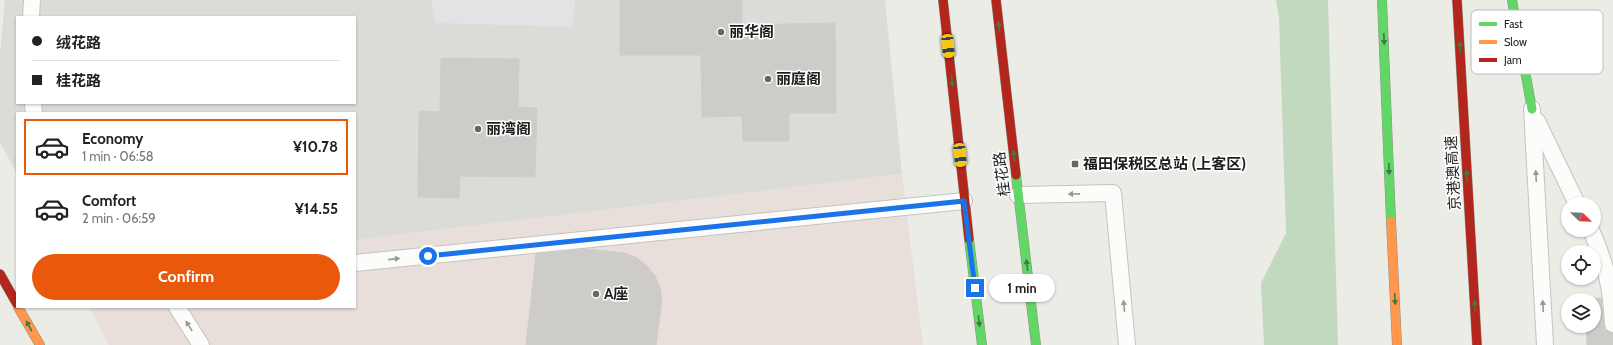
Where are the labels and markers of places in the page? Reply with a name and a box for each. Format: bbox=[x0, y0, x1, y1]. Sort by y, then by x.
place label: 丽华阁 bbox=[729, 23, 774, 41]
marker: 丽华阁 bbox=[716, 27, 726, 37]
place label: 丽庭阁 bbox=[776, 70, 821, 88]
marker: 丽庭阁 bbox=[763, 74, 773, 84]
place label: 丽湾阁 bbox=[486, 120, 531, 138]
marker: 丽湾阁 bbox=[473, 124, 483, 134]
place label: 福田保税区总站 (上客区) bbox=[1083, 155, 1246, 173]
marker: 福田保税区总站 (上客区) bbox=[1070, 159, 1080, 169]
place label: A座 bbox=[604, 285, 628, 303]
marker: A座 bbox=[591, 289, 601, 299]

